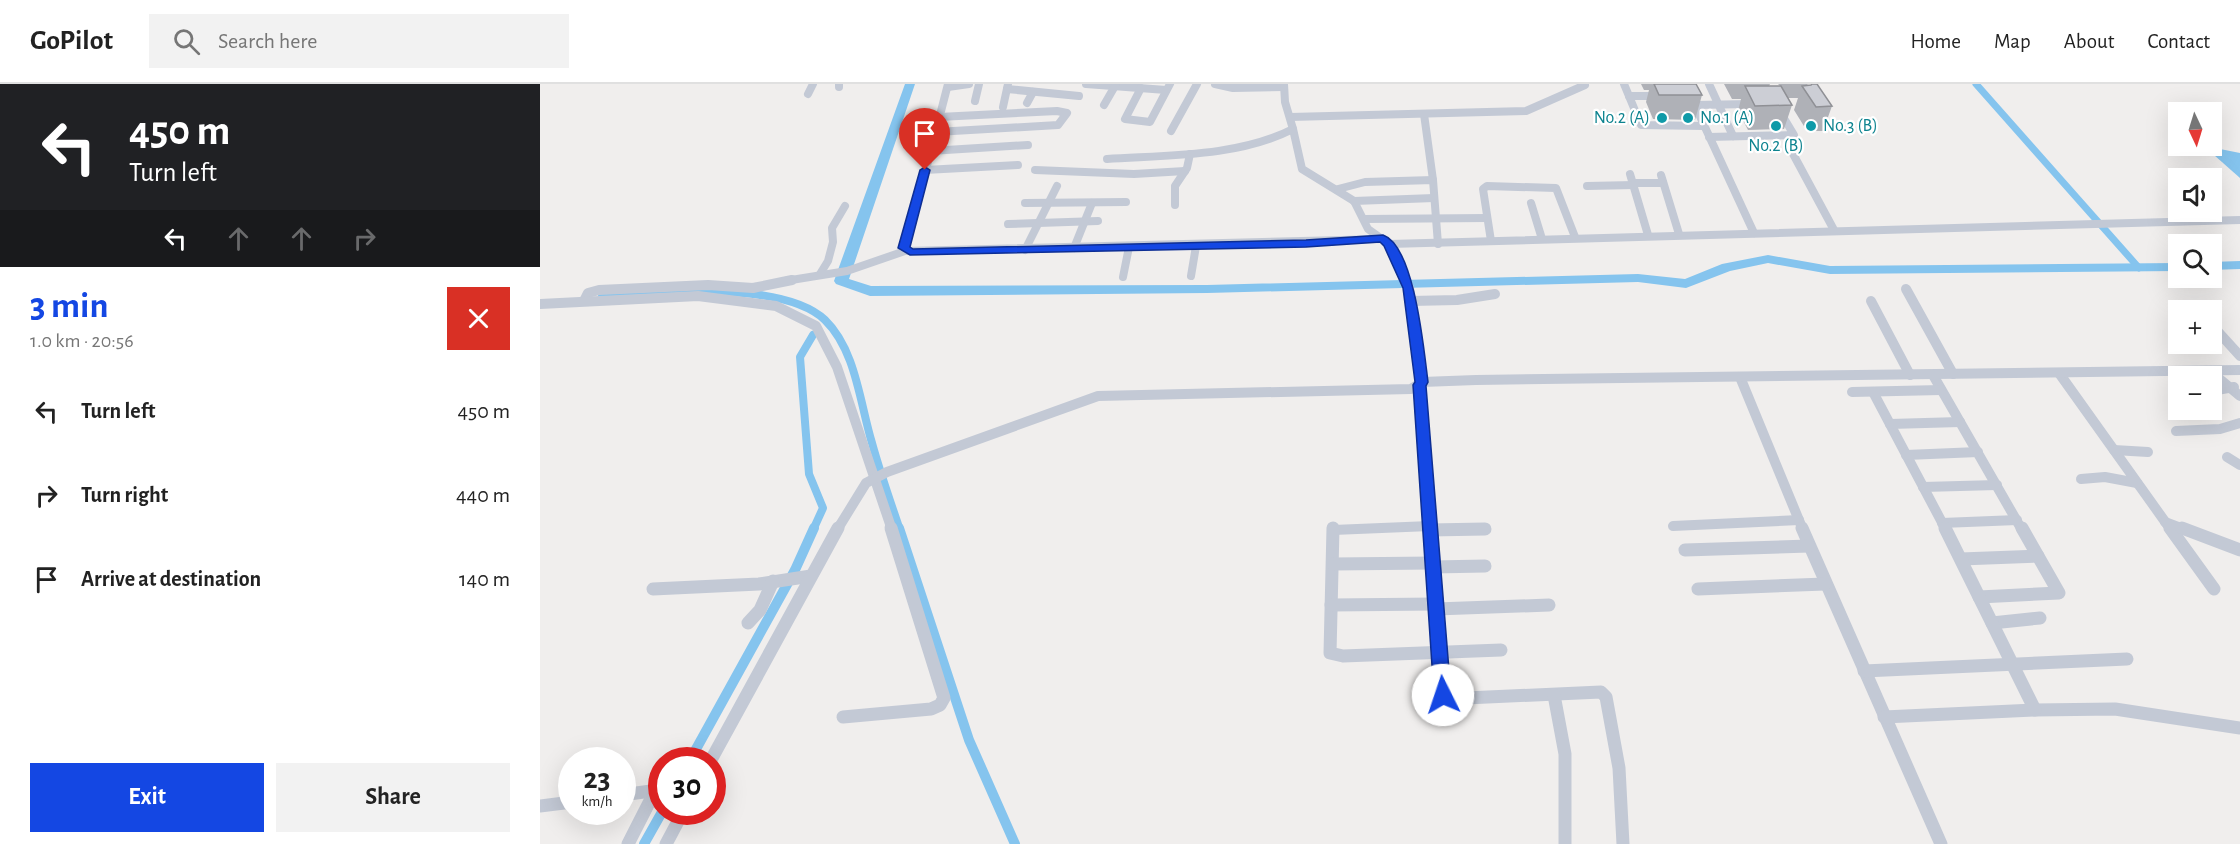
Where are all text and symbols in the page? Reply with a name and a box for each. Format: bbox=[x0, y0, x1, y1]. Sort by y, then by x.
search box bbox=[149, 14, 569, 68]
icon: search bbox=[170, 25, 203, 58]
text: GoPilot bbox=[30, 27, 113, 55]
text: Search here bbox=[218, 30, 318, 52]
text: Home bbox=[1910, 31, 1961, 52]
text: Map bbox=[1994, 31, 2031, 52]
text: About bbox=[2064, 31, 2114, 52]
text: Contact bbox=[2147, 31, 2210, 52]
north arrow bbox=[2168, 102, 2222, 156]
map controls bbox=[2168, 102, 2222, 420]
icon: left bbox=[30, 108, 108, 186]
pin bbox=[899, 108, 950, 170]
place label: No.2 (A) bbox=[1594, 109, 1650, 127]
place label: No.1 (A) bbox=[1700, 109, 1754, 127]
text: 450 m bbox=[129, 110, 230, 152]
marker: No.2 (A) bbox=[1655, 111, 1669, 125]
marker: No.1 (A) bbox=[1681, 111, 1695, 125]
icon: arrive bbox=[908, 117, 941, 150]
place label: No.3 (B) bbox=[1823, 117, 1878, 135]
marker: No.2 (B) bbox=[1769, 119, 1783, 133]
marker: No.3 (B) bbox=[1804, 119, 1818, 133]
place label: No.2 (B) bbox=[1748, 137, 1804, 155]
text: Turn left bbox=[129, 159, 217, 186]
button: sound bbox=[2168, 168, 2222, 222]
icon: left bbox=[159, 222, 192, 255]
icon: ahead bbox=[222, 222, 255, 255]
icon: ahead bbox=[285, 222, 318, 255]
icon: right bbox=[348, 222, 381, 255]
button: search bbox=[2168, 234, 2222, 288]
button: close bbox=[447, 287, 510, 350]
text: 3 min bbox=[30, 288, 108, 324]
button: + bbox=[2168, 300, 2222, 354]
text: 1.0 km · 20:56 bbox=[30, 331, 134, 351]
button: − bbox=[2168, 366, 2222, 420]
icon: left bbox=[30, 395, 63, 428]
text: Turn left bbox=[81, 400, 155, 422]
text: 450 m bbox=[457, 400, 510, 422]
icon: right bbox=[30, 479, 63, 512]
text: Turn right bbox=[81, 484, 168, 506]
text: 440 m bbox=[456, 484, 510, 506]
icon: arrive bbox=[30, 563, 63, 596]
text: Arrive at destination bbox=[81, 568, 261, 590]
text: 140 m bbox=[459, 568, 510, 590]
position arrow bbox=[1411, 663, 1475, 727]
speed limit sign: 30 bbox=[648, 747, 726, 825]
button: Exit bbox=[30, 763, 264, 832]
button: Share bbox=[276, 763, 510, 832]
text: 23 bbox=[583, 764, 611, 794]
text: km/h bbox=[582, 794, 612, 809]

